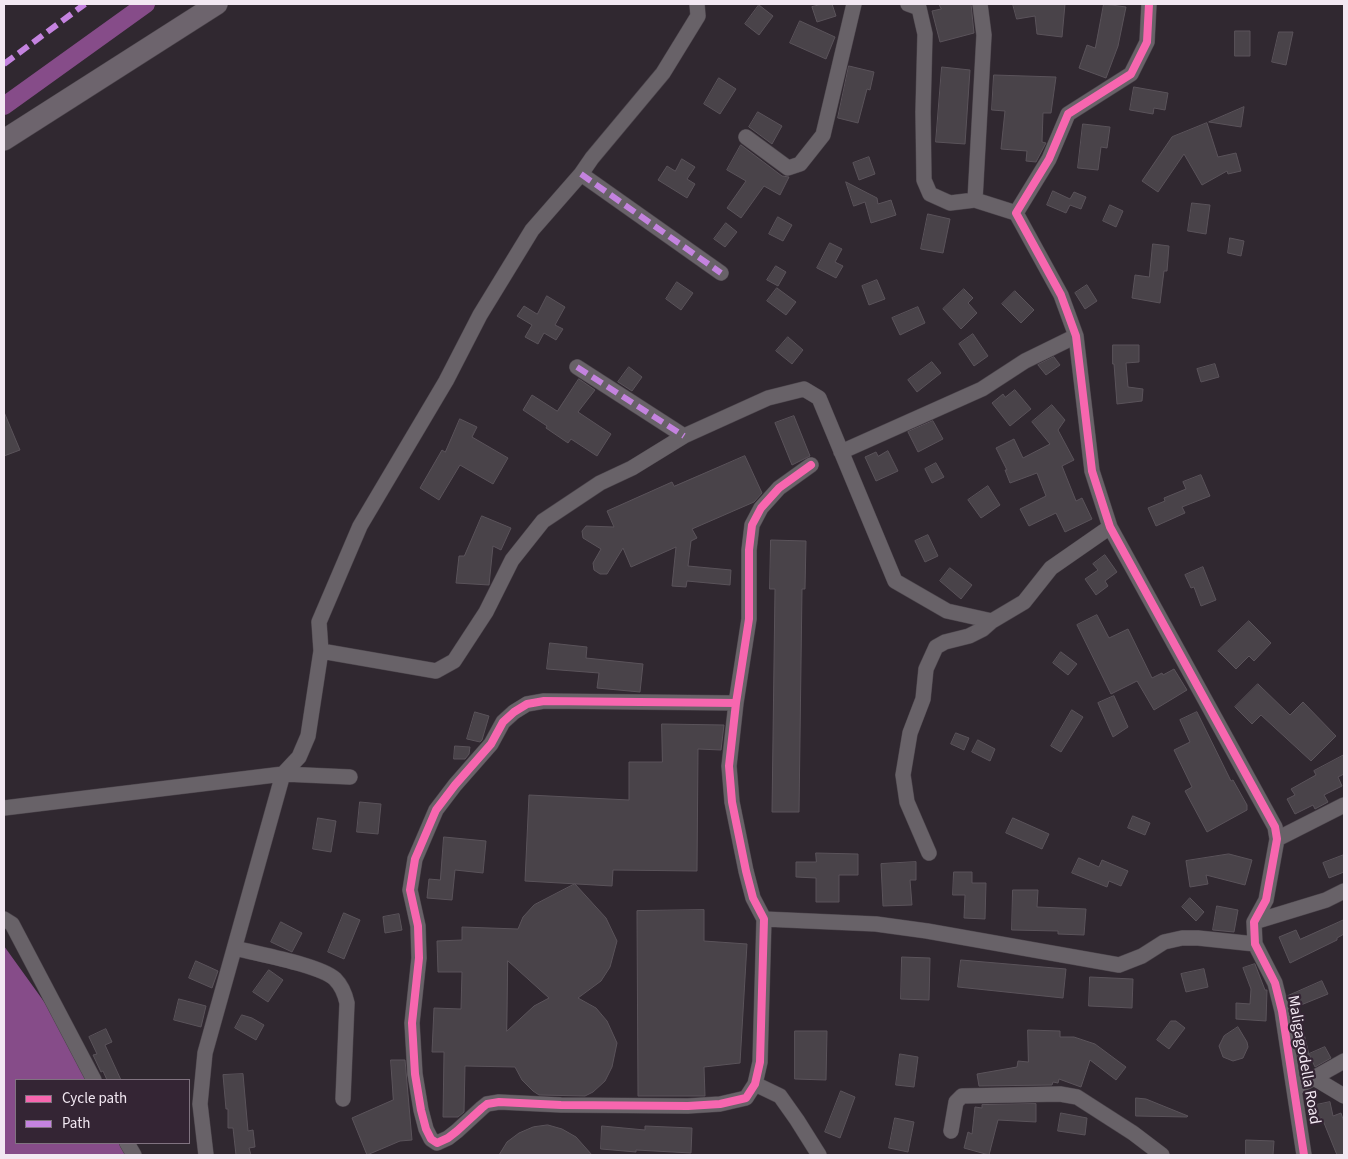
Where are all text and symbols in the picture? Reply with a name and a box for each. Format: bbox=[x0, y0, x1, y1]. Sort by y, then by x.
street label: Maligagodella Road bbox=[1282, 994, 1324, 1126]
legend bbox=[15, 1079, 190, 1144]
text: Cycle path bbox=[62, 1088, 127, 1109]
text: Path bbox=[62, 1113, 90, 1134]

